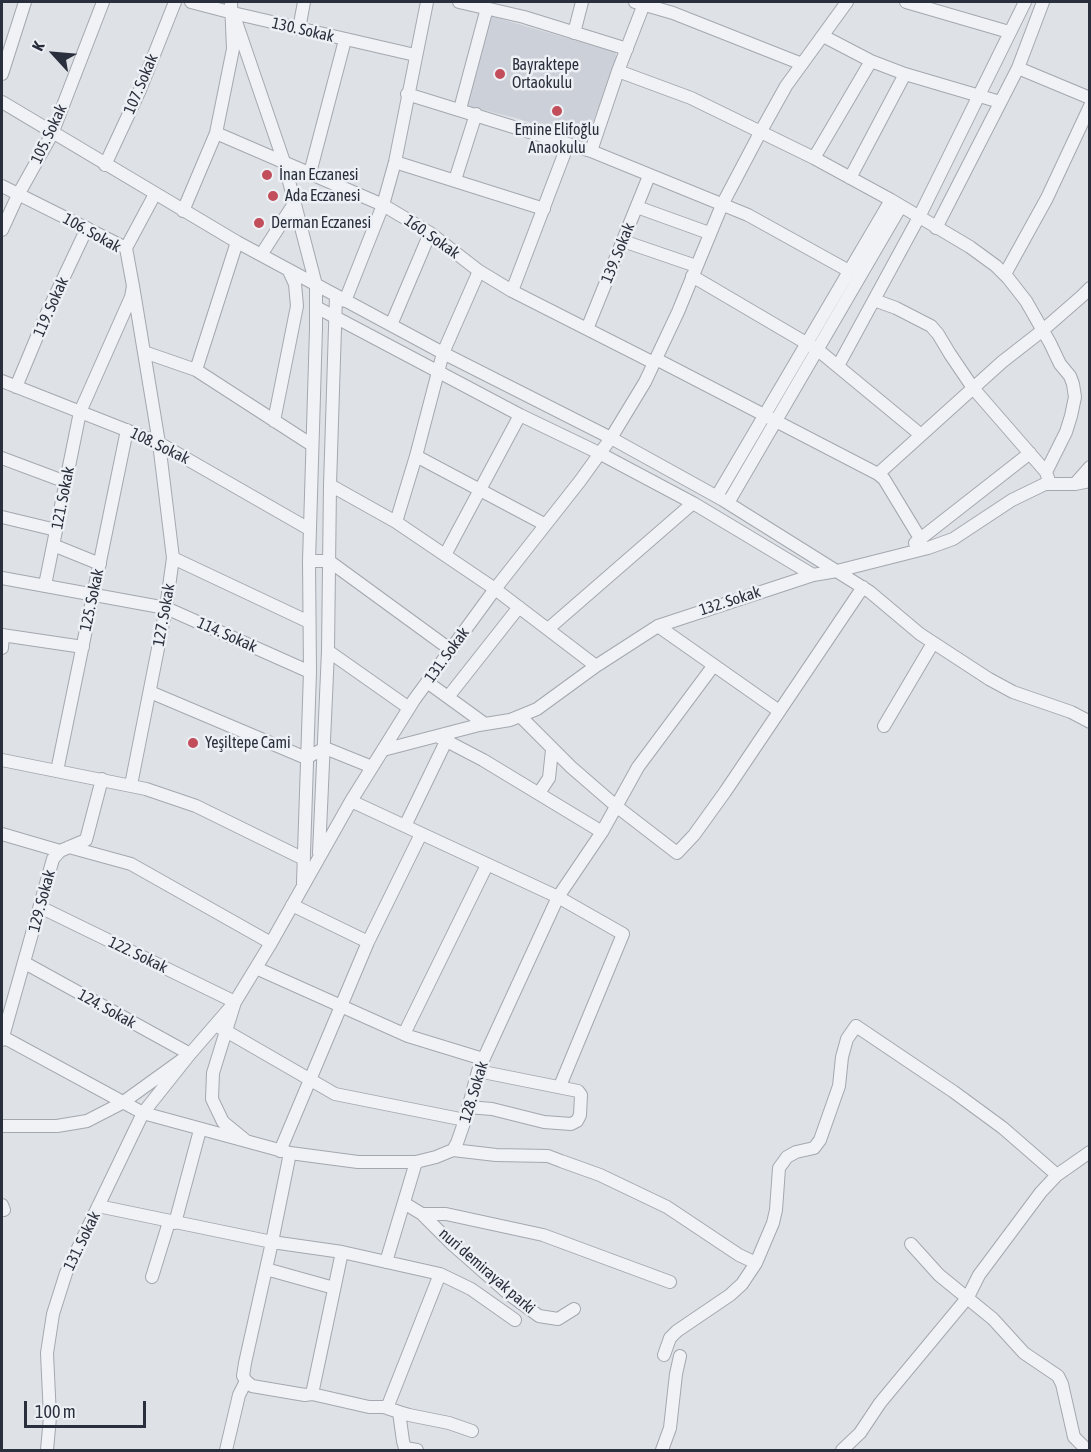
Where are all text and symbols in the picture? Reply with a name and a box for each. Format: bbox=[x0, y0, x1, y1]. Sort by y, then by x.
street label: 130. Sokak bbox=[270, 14, 336, 46]
north arrow bbox=[24, 24, 84, 84]
text: K bbox=[28, 39, 48, 54]
street label: 107. Sokak bbox=[120, 51, 162, 117]
place label: Bayraktepe Ortaokulu bbox=[512, 55, 579, 93]
marker: Bayraktepe Ortaokulu bbox=[493, 67, 507, 81]
street label: 105. Sokak bbox=[27, 101, 71, 167]
marker: Emine Elifoğlu Anaokulu bbox=[550, 104, 564, 118]
place label: Emine Elifoğlu Anaokulu bbox=[515, 120, 599, 158]
place label: İnan Eczanesi bbox=[279, 165, 359, 185]
marker: İnan Eczanesi bbox=[260, 168, 274, 182]
place label: Ada Eczanesi bbox=[285, 186, 360, 206]
marker: Ada Eczanesi bbox=[266, 189, 280, 203]
street label: 106. Sokak bbox=[60, 209, 124, 257]
street label: 160. Sokak bbox=[401, 211, 463, 263]
place label: Derman Eczanesi bbox=[271, 213, 371, 233]
marker: Derman Eczanesi bbox=[252, 216, 266, 230]
street label: 139. Sokak bbox=[597, 220, 639, 286]
street label: 119. Sokak bbox=[29, 274, 73, 340]
street label: 108. Sokak bbox=[127, 423, 193, 469]
street label: 121. Sokak bbox=[48, 465, 78, 531]
street label: 125. Sokak bbox=[76, 567, 108, 633]
street label: 127. Sokak bbox=[149, 582, 179, 648]
street label: 132. Sokak bbox=[697, 582, 763, 620]
street label: 114. Sokak bbox=[194, 613, 260, 657]
street label: 131. Sokak bbox=[421, 624, 473, 686]
place label: Yeşiltepe Cami bbox=[205, 733, 291, 753]
marker: Yeşiltepe Cami bbox=[186, 736, 200, 750]
street label: 129. Sokak bbox=[25, 868, 59, 934]
street label: 122. Sokak bbox=[105, 932, 171, 978]
street label: 124. Sokak bbox=[75, 985, 139, 1033]
street label: 128. Sokak bbox=[456, 1059, 492, 1125]
street label: 131. Sokak bbox=[59, 1208, 105, 1274]
street label: nuri demirayak parki bbox=[435, 1224, 539, 1318]
scale bar bbox=[27, 1389, 148, 1427]
text: 100 m bbox=[35, 1401, 76, 1422]

